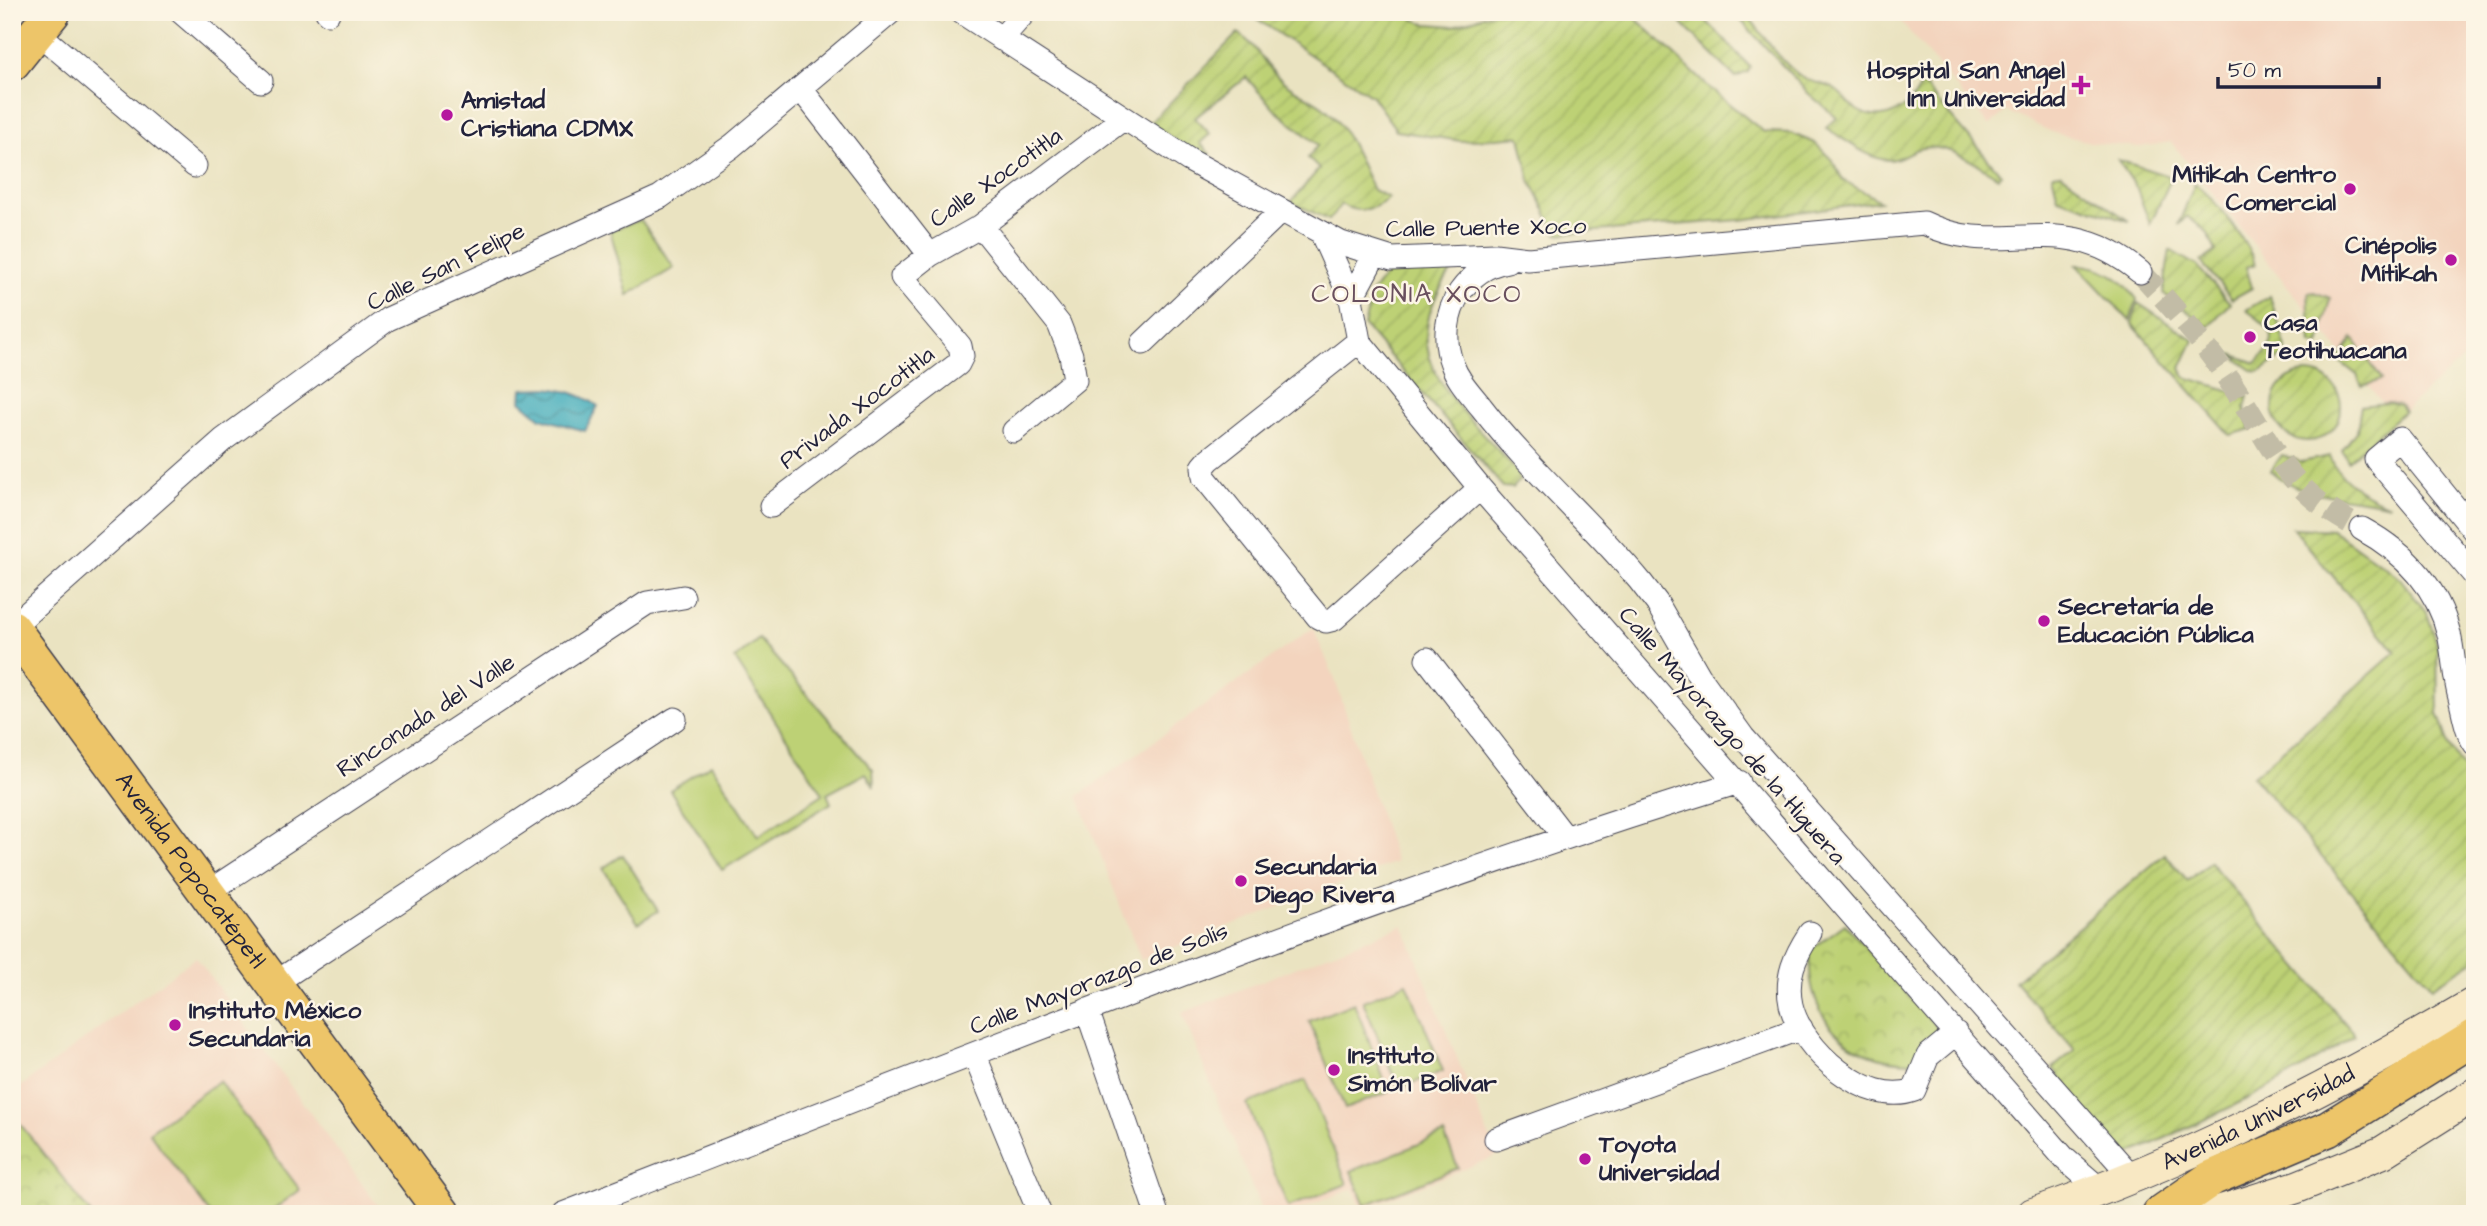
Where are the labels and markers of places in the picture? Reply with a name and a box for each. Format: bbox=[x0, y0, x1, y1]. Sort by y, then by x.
place label: Hospital San Angel Inn Universidad bbox=[1867, 54, 2066, 116]
marker: Hospital San Angel Inn Universidad bbox=[2071, 75, 2091, 95]
place label: Amistad Cristiana CDMX bbox=[461, 84, 634, 146]
marker: Amistad Cristiana CDMX bbox=[439, 107, 455, 123]
place label: Mítikah Centro Comercial bbox=[2172, 158, 2337, 220]
marker: Mítikah Centro Comercial bbox=[2342, 181, 2358, 197]
place label: Cinépolis Mítikah bbox=[2345, 229, 2438, 291]
marker: Cinépolis Mítikah bbox=[2443, 252, 2459, 268]
place label: Casa Teotihuacana bbox=[2263, 306, 2407, 368]
marker: Casa Teotihuacana bbox=[2242, 329, 2258, 345]
place label: Secretaría de Educación Pública bbox=[2057, 590, 2255, 652]
marker: Secretaría de Educación Pública bbox=[2036, 613, 2052, 629]
place label: Secundaria Diego Rivera bbox=[1254, 850, 1395, 913]
marker: Secundaria Diego Rivera bbox=[1233, 873, 1249, 889]
place label: Instituto México Secundaria bbox=[188, 994, 362, 1056]
marker: Instituto México Secundaria bbox=[167, 1017, 183, 1033]
place label: Instituto Simón Bolívar bbox=[1347, 1039, 1497, 1101]
marker: Instituto Simón Bolívar bbox=[1326, 1062, 1342, 1078]
place label: Toyota Universidad bbox=[1598, 1128, 1720, 1190]
marker: Toyota Universidad bbox=[1577, 1151, 1593, 1167]

